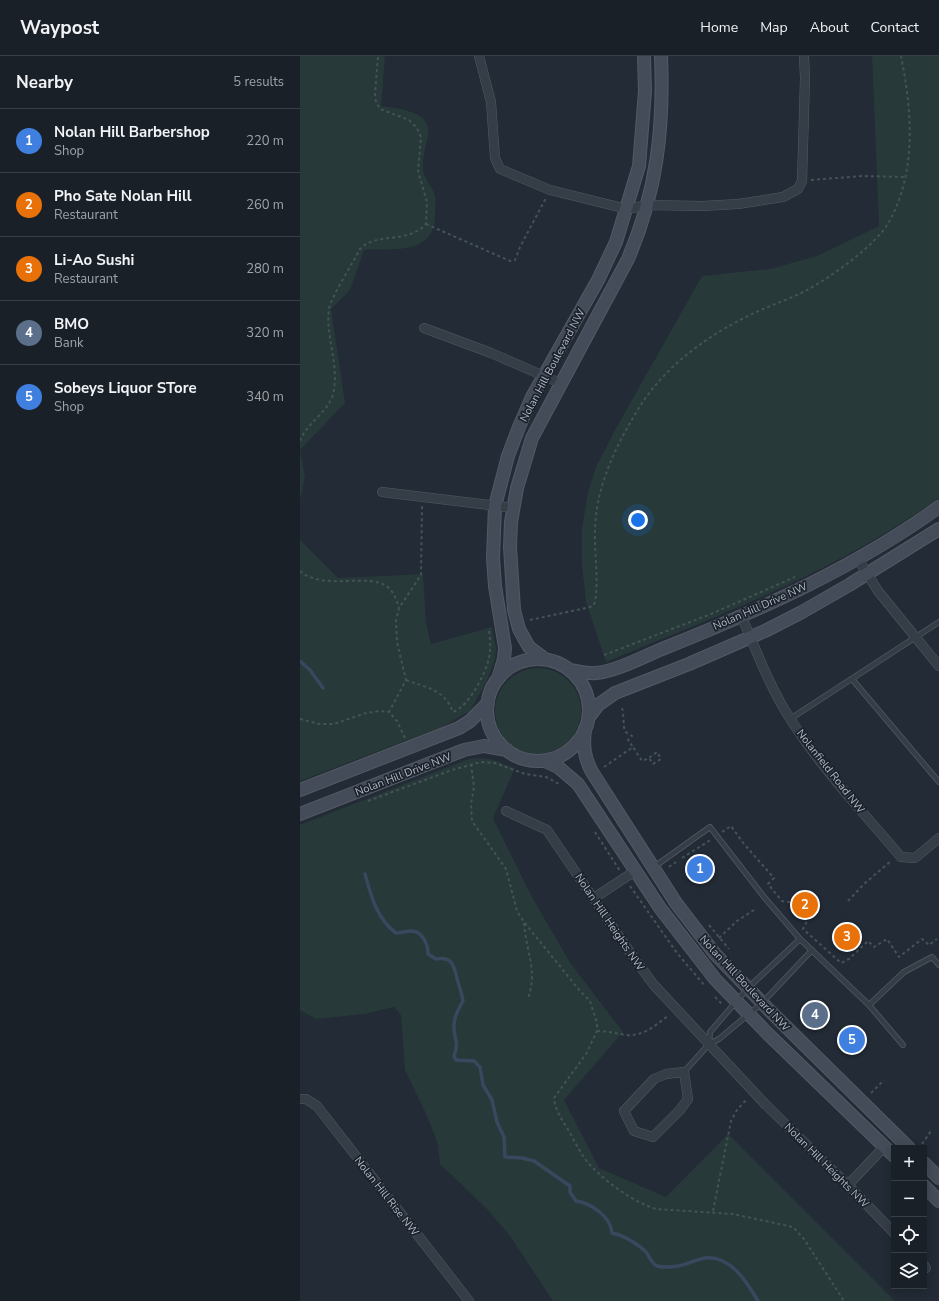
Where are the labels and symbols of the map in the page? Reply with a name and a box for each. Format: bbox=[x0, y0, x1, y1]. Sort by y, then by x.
street label: Nolan Hill Boulevard NW bbox=[516, 306, 589, 424]
your location bbox=[628, 510, 648, 530]
street label: Nolan Hill Drive NW bbox=[711, 579, 810, 634]
street label: Nolanfield Road NW bbox=[793, 726, 868, 816]
street label: Nolan Hill Drive NW bbox=[353, 749, 453, 800]
pin: 1 bbox=[687, 854, 713, 884]
street label: Nolan Hill Heights NW bbox=[571, 871, 648, 974]
pin: 2 bbox=[792, 890, 818, 920]
pin: 3 bbox=[834, 922, 860, 952]
street label: Nolan Hill Boulevard NW bbox=[696, 932, 793, 1035]
pin: 4 bbox=[802, 1000, 828, 1030]
pin: 5 bbox=[839, 1025, 865, 1055]
street label: Nolan Hill Heights NW bbox=[781, 1120, 872, 1211]
street label: Nolan Hill Rise NW bbox=[351, 1154, 422, 1239]

